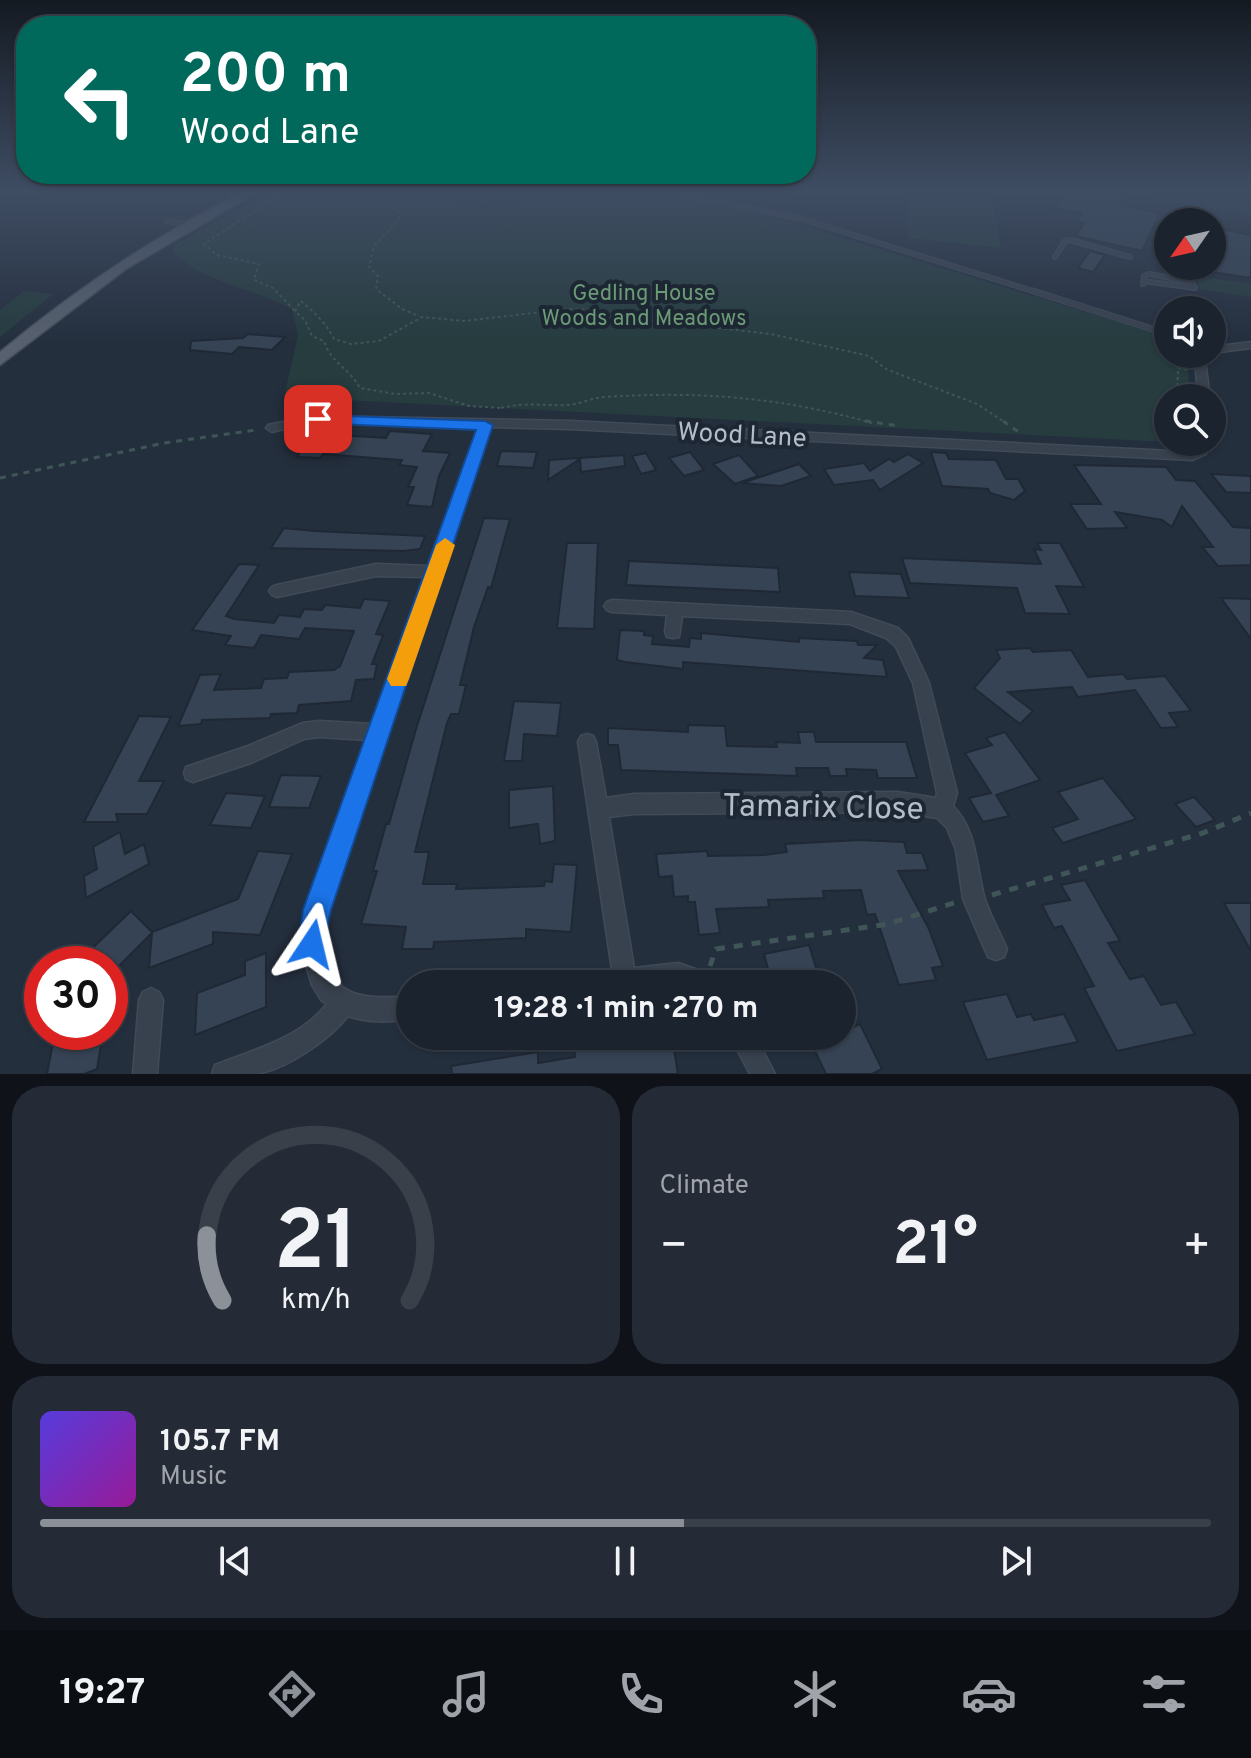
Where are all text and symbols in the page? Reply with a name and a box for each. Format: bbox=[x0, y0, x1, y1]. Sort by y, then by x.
text: 200 m bbox=[180, 42, 351, 112]
icon: left bbox=[48, 48, 152, 152]
text: Wood Lane bbox=[180, 111, 359, 157]
north arrow bbox=[1154, 208, 1226, 280]
map controls bbox=[1154, 208, 1226, 456]
park label: Gedling House Woods and Meadows bbox=[542, 281, 746, 333]
button: sound bbox=[1154, 296, 1226, 368]
button: search bbox=[1154, 384, 1226, 456]
pin bbox=[284, 385, 352, 453]
icon: arrive bbox=[296, 397, 340, 441]
street label: Wood Lane bbox=[676, 417, 807, 456]
street label: Tamarix Close bbox=[722, 787, 924, 831]
position arrow bbox=[270, 902, 354, 986]
speed limit sign: 30 bbox=[24, 946, 128, 1050]
text: 19:28 · 1 min · 270 m bbox=[494, 991, 758, 1028]
text: Climate bbox=[660, 1170, 749, 1203]
text: 21 bbox=[274, 1194, 358, 1299]
text: 21° bbox=[892, 1210, 978, 1286]
text: − bbox=[660, 1220, 688, 1276]
text: + bbox=[1183, 1220, 1211, 1276]
text: km/h bbox=[281, 1283, 350, 1319]
text: 105.7 FM bbox=[160, 1424, 280, 1461]
text: Music bbox=[160, 1461, 227, 1494]
icon: previous bbox=[213, 1539, 257, 1583]
icon: pause bbox=[603, 1539, 647, 1583]
icon: next bbox=[994, 1539, 1038, 1583]
icon: directions bbox=[264, 1666, 320, 1722]
icon: music bbox=[438, 1666, 494, 1722]
icon: phone bbox=[613, 1666, 669, 1722]
icon: climate bbox=[787, 1666, 843, 1722]
icon: car bbox=[961, 1666, 1017, 1722]
icon: filters bbox=[1136, 1666, 1192, 1722]
text: 19:27 bbox=[59, 1671, 145, 1717]

